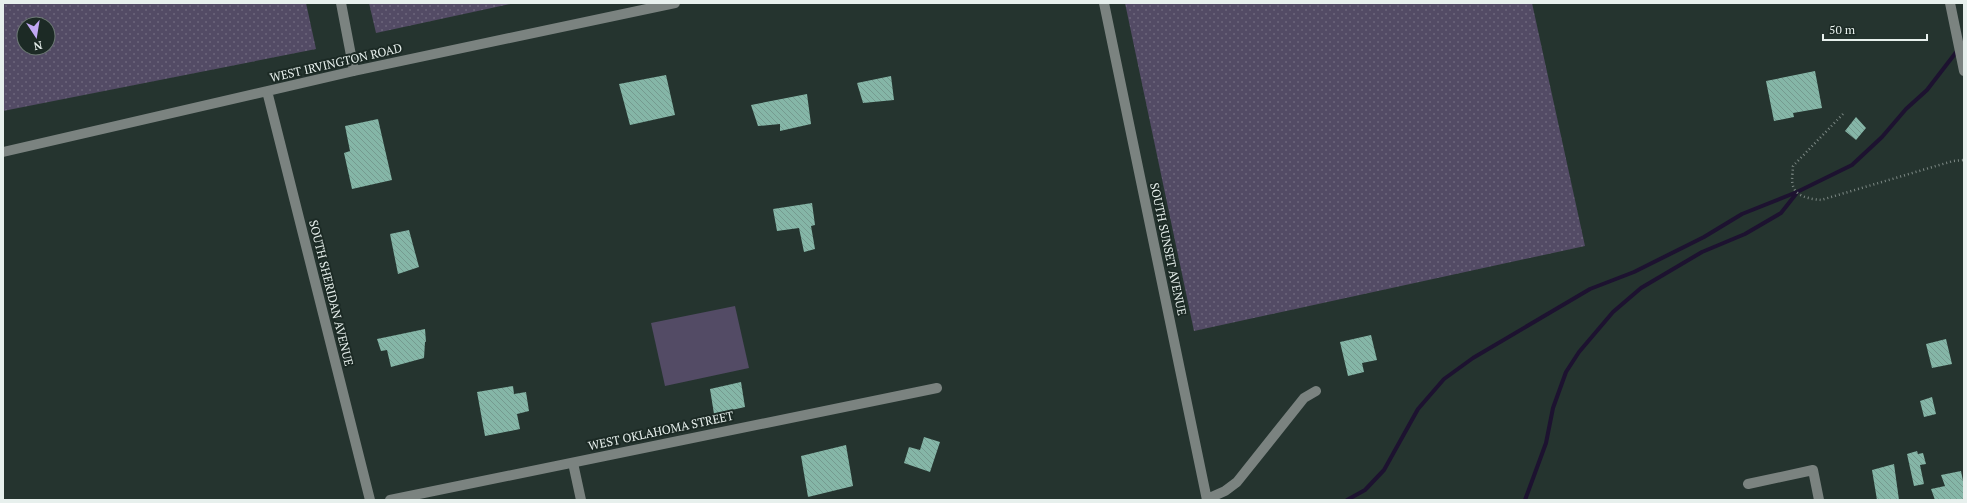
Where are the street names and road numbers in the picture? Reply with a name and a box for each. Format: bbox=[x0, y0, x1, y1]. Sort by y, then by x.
street label: WEST IRVINGTON ROAD bbox=[268, 40, 404, 85]
street label: SOUTH SUNSET AVENUE bbox=[1147, 181, 1190, 317]
street label: SOUTH SHERIDAN AVENUE bbox=[306, 218, 357, 367]
street label: WEST OKLAHOMA STREET bbox=[587, 408, 735, 453]

